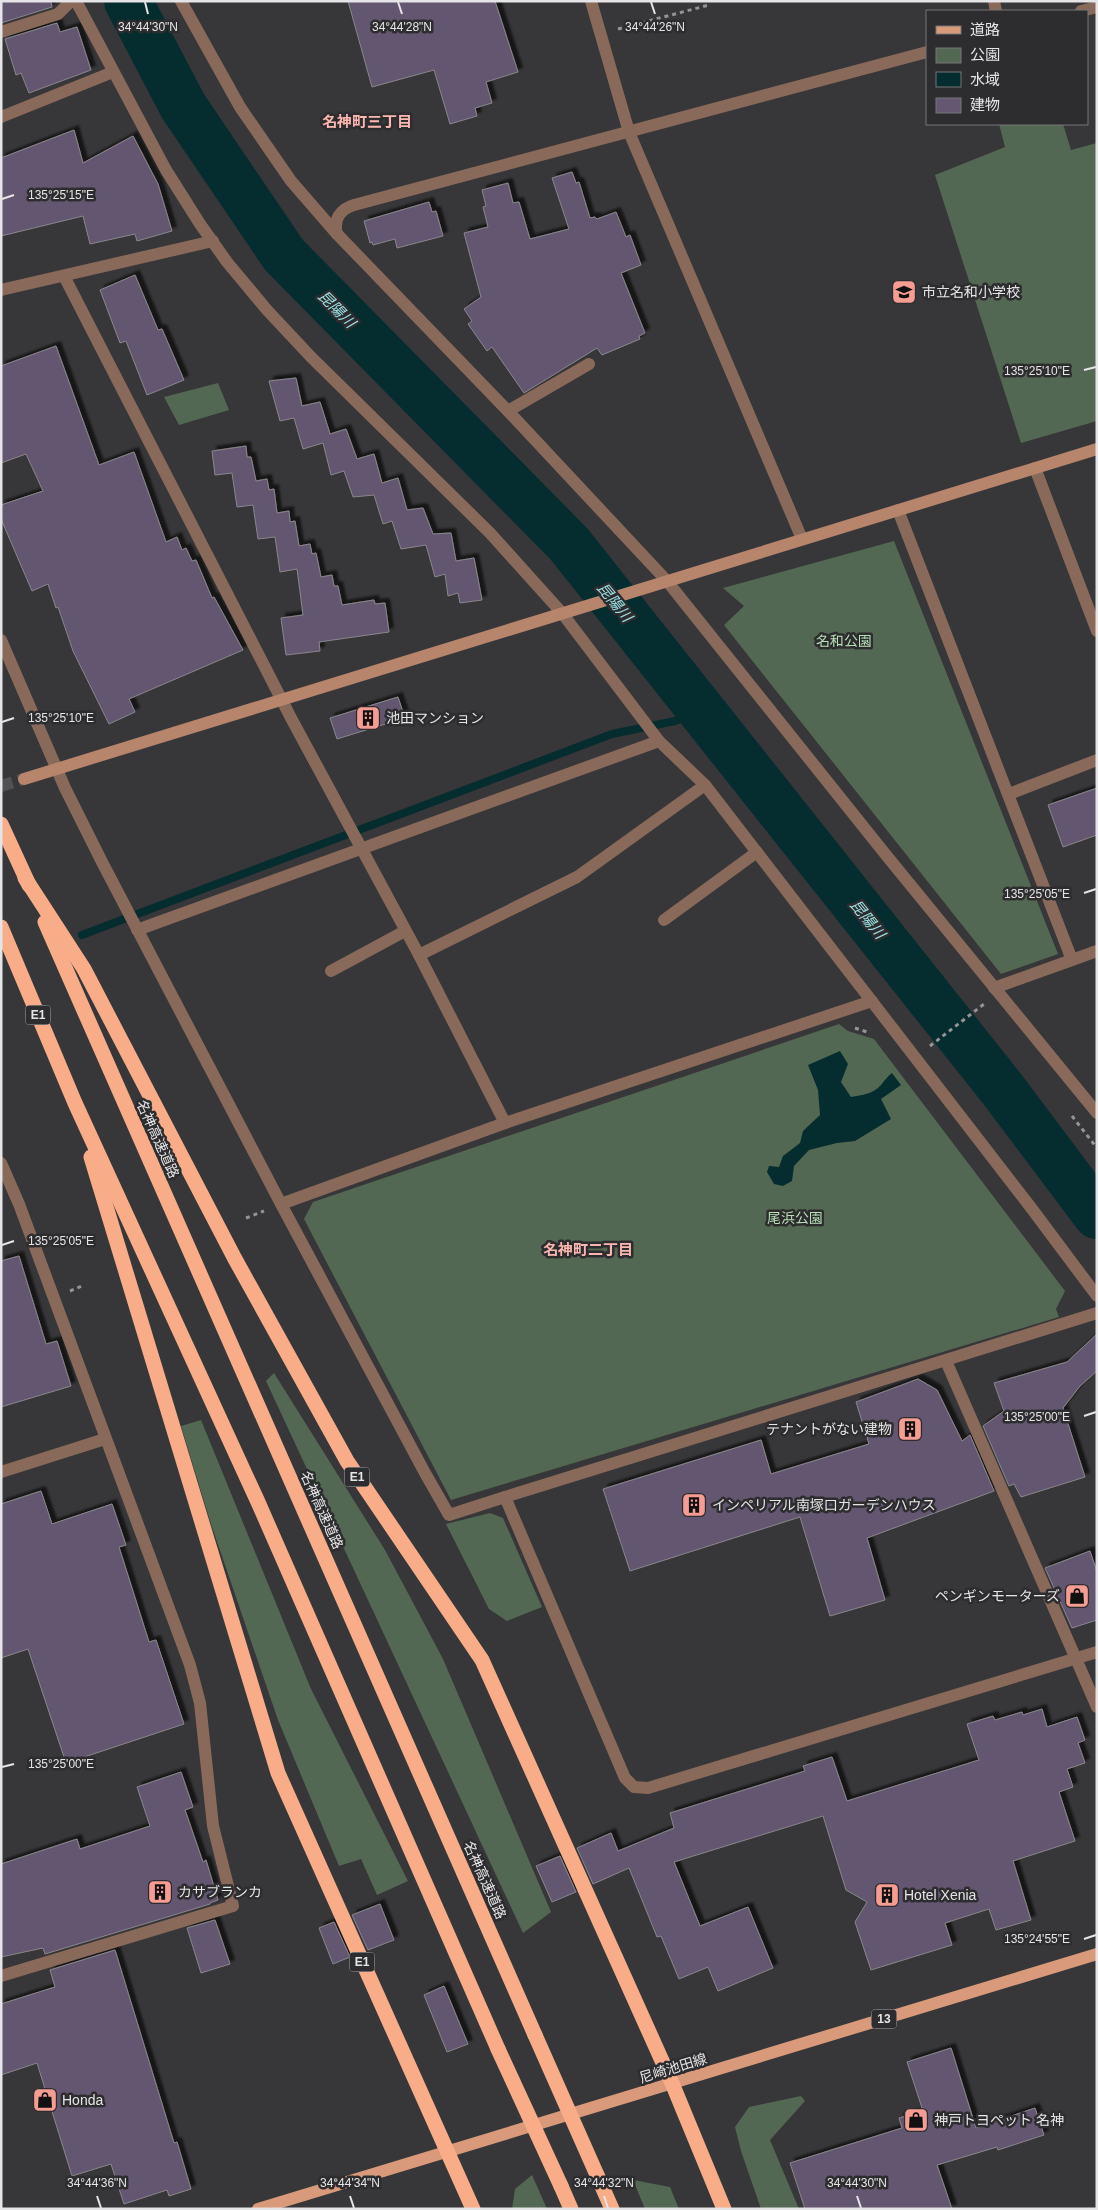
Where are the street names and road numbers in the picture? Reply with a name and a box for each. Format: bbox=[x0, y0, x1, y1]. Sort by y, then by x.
road number: E1 bbox=[26, 1006, 50, 1024]
street label: 名神高速道路 bbox=[134, 1097, 182, 1181]
street label: 名神高速道路 bbox=[298, 1468, 346, 1552]
road number: E1 bbox=[344, 1468, 370, 1486]
street label: 名神高速道路 bbox=[461, 1838, 509, 1922]
road number: E1 bbox=[350, 1952, 374, 1971]
road number: 13 bbox=[872, 2010, 896, 2028]
street label: 尼崎池田線 bbox=[637, 2050, 709, 2086]

